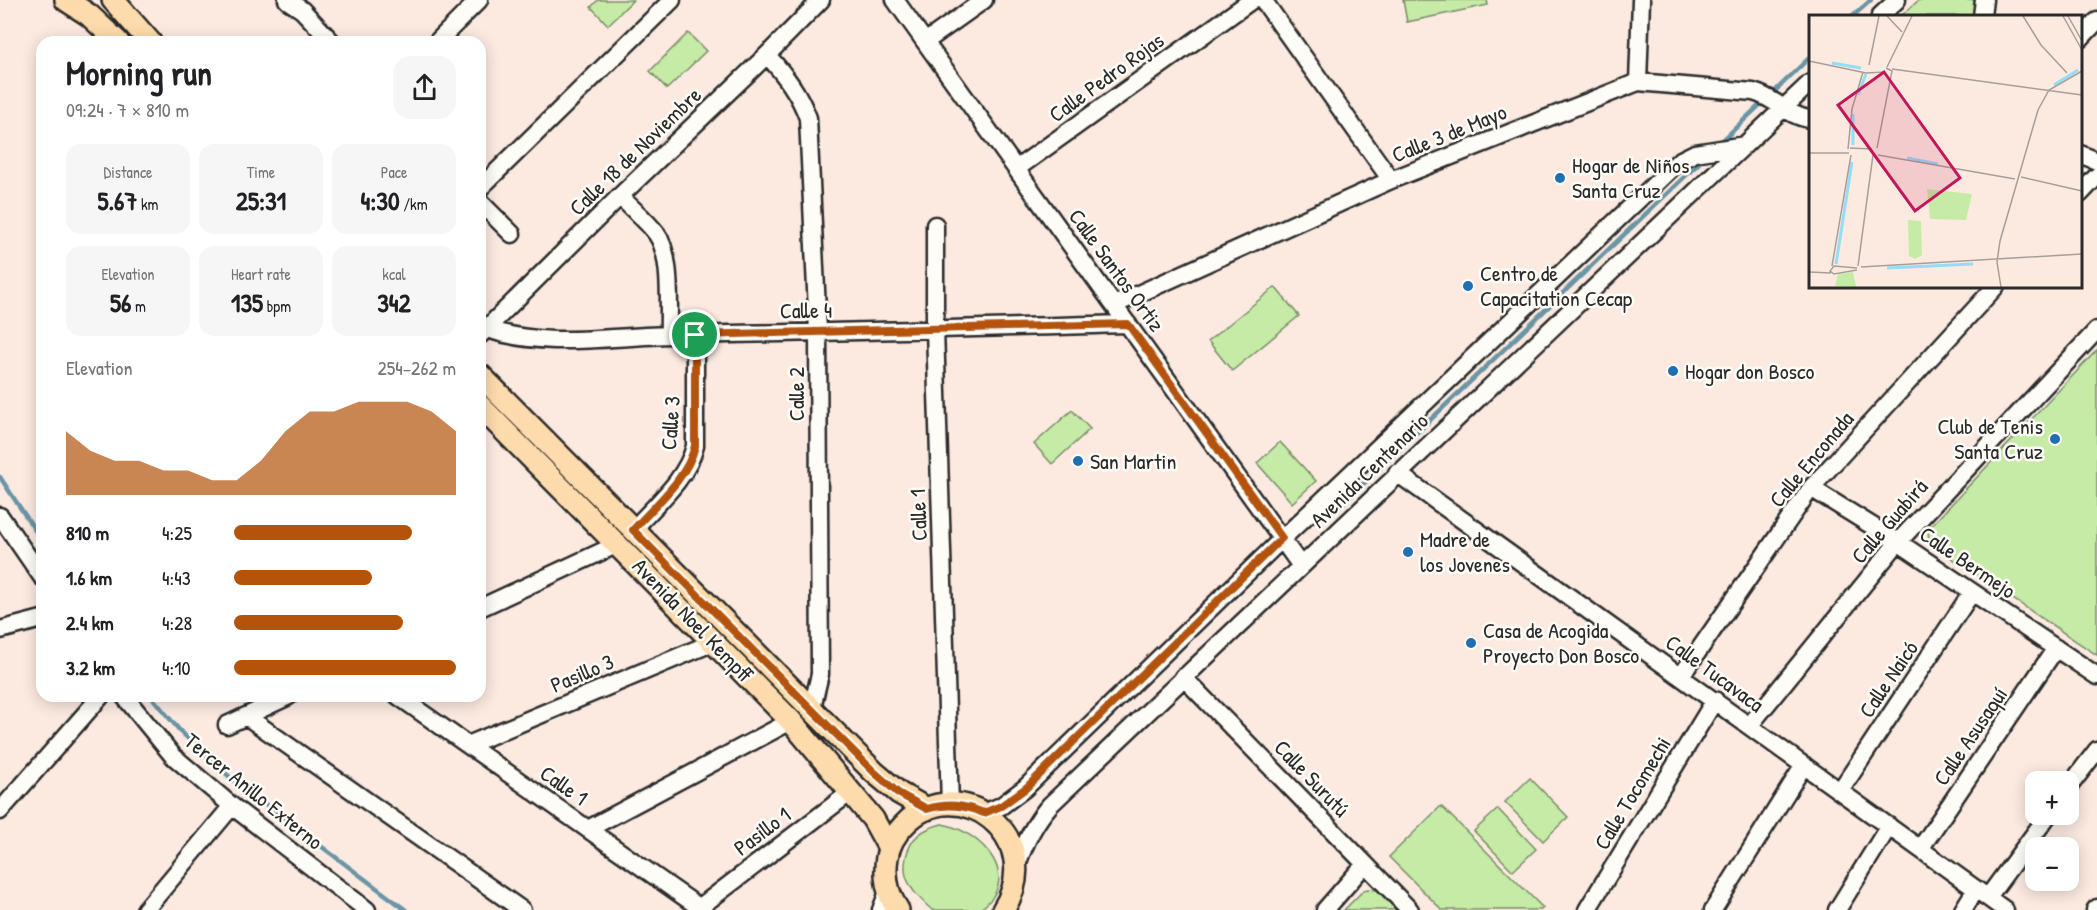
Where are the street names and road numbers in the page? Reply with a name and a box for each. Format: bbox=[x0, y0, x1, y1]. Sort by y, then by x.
street label: Calle Pedro Rojas bbox=[1042, 25, 1170, 129]
street label: Calle 18 de Noviembre bbox=[562, 80, 708, 222]
street label: Calle 3 de Mayo bbox=[1387, 96, 1511, 170]
street label: Calle Santos Ortiz bbox=[1062, 202, 1172, 338]
street label: Calle 4 bbox=[780, 295, 832, 325]
street label: Calle 2 bbox=[781, 366, 811, 421]
street label: Calle 3 bbox=[653, 395, 687, 451]
street label: Calle Enconada bbox=[1762, 404, 1860, 513]
street label: Avenida Centenario bbox=[1303, 406, 1435, 534]
street label: Calle Guabirá bbox=[1844, 472, 1934, 570]
street label: Calle 1 bbox=[902, 488, 934, 541]
street label: Calle Bermejo bbox=[1914, 519, 2022, 605]
street label: Avenida Noel Kempff bbox=[626, 551, 760, 689]
street label: Calle Tucavaca bbox=[1660, 627, 1771, 719]
street label: Calle Naicó bbox=[1851, 635, 1925, 723]
street label: Pasillo 3 bbox=[546, 646, 618, 700]
street label: Calle Asusaquí bbox=[1926, 681, 2014, 791]
street label: Tercer Anillo Externo bbox=[178, 726, 330, 856]
street label: Calle Tocomechi bbox=[1586, 731, 1678, 855]
street label: Calle Surutú bbox=[1268, 733, 1356, 823]
street label: Calle 1 bbox=[534, 758, 594, 812]
street label: Pasillo 1 bbox=[727, 800, 797, 862]

